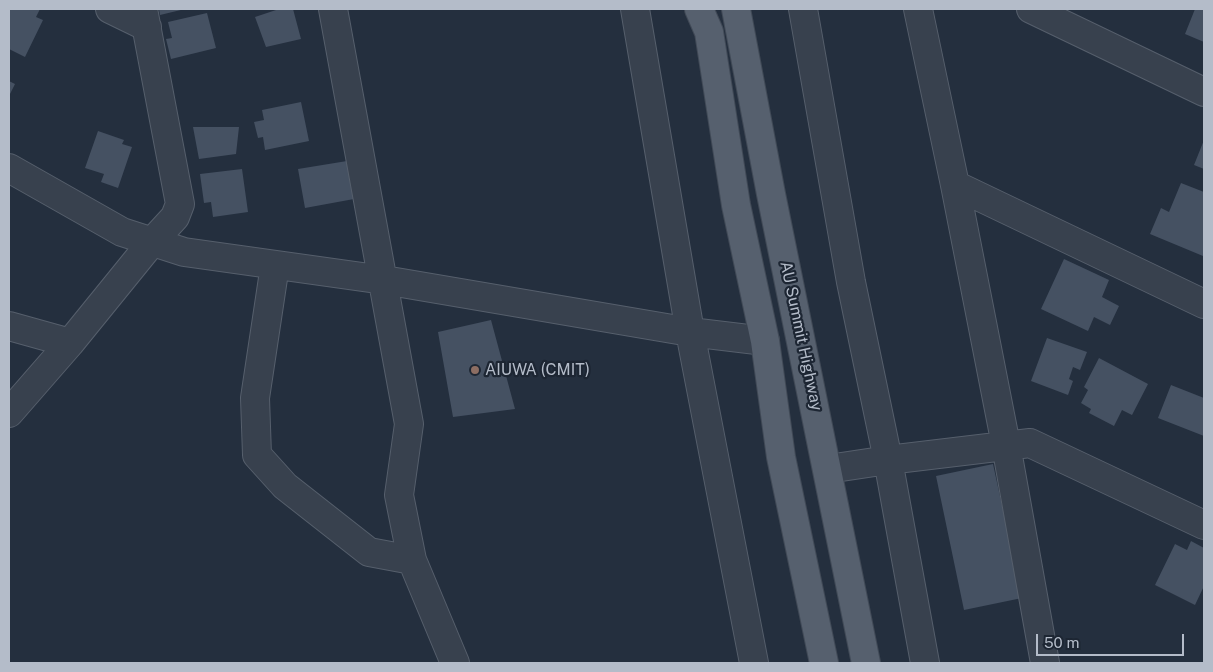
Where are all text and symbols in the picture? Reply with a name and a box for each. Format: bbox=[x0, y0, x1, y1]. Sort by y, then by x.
street label: AU Summit Highway bbox=[776, 260, 826, 412]
place label: AIUWA (CMIT) bbox=[485, 360, 590, 380]
marker: AIUWA (CMIT) bbox=[469, 364, 481, 376]
scale bar bbox=[1038, 624, 1186, 656]
text: 50 m bbox=[1044, 634, 1079, 651]

